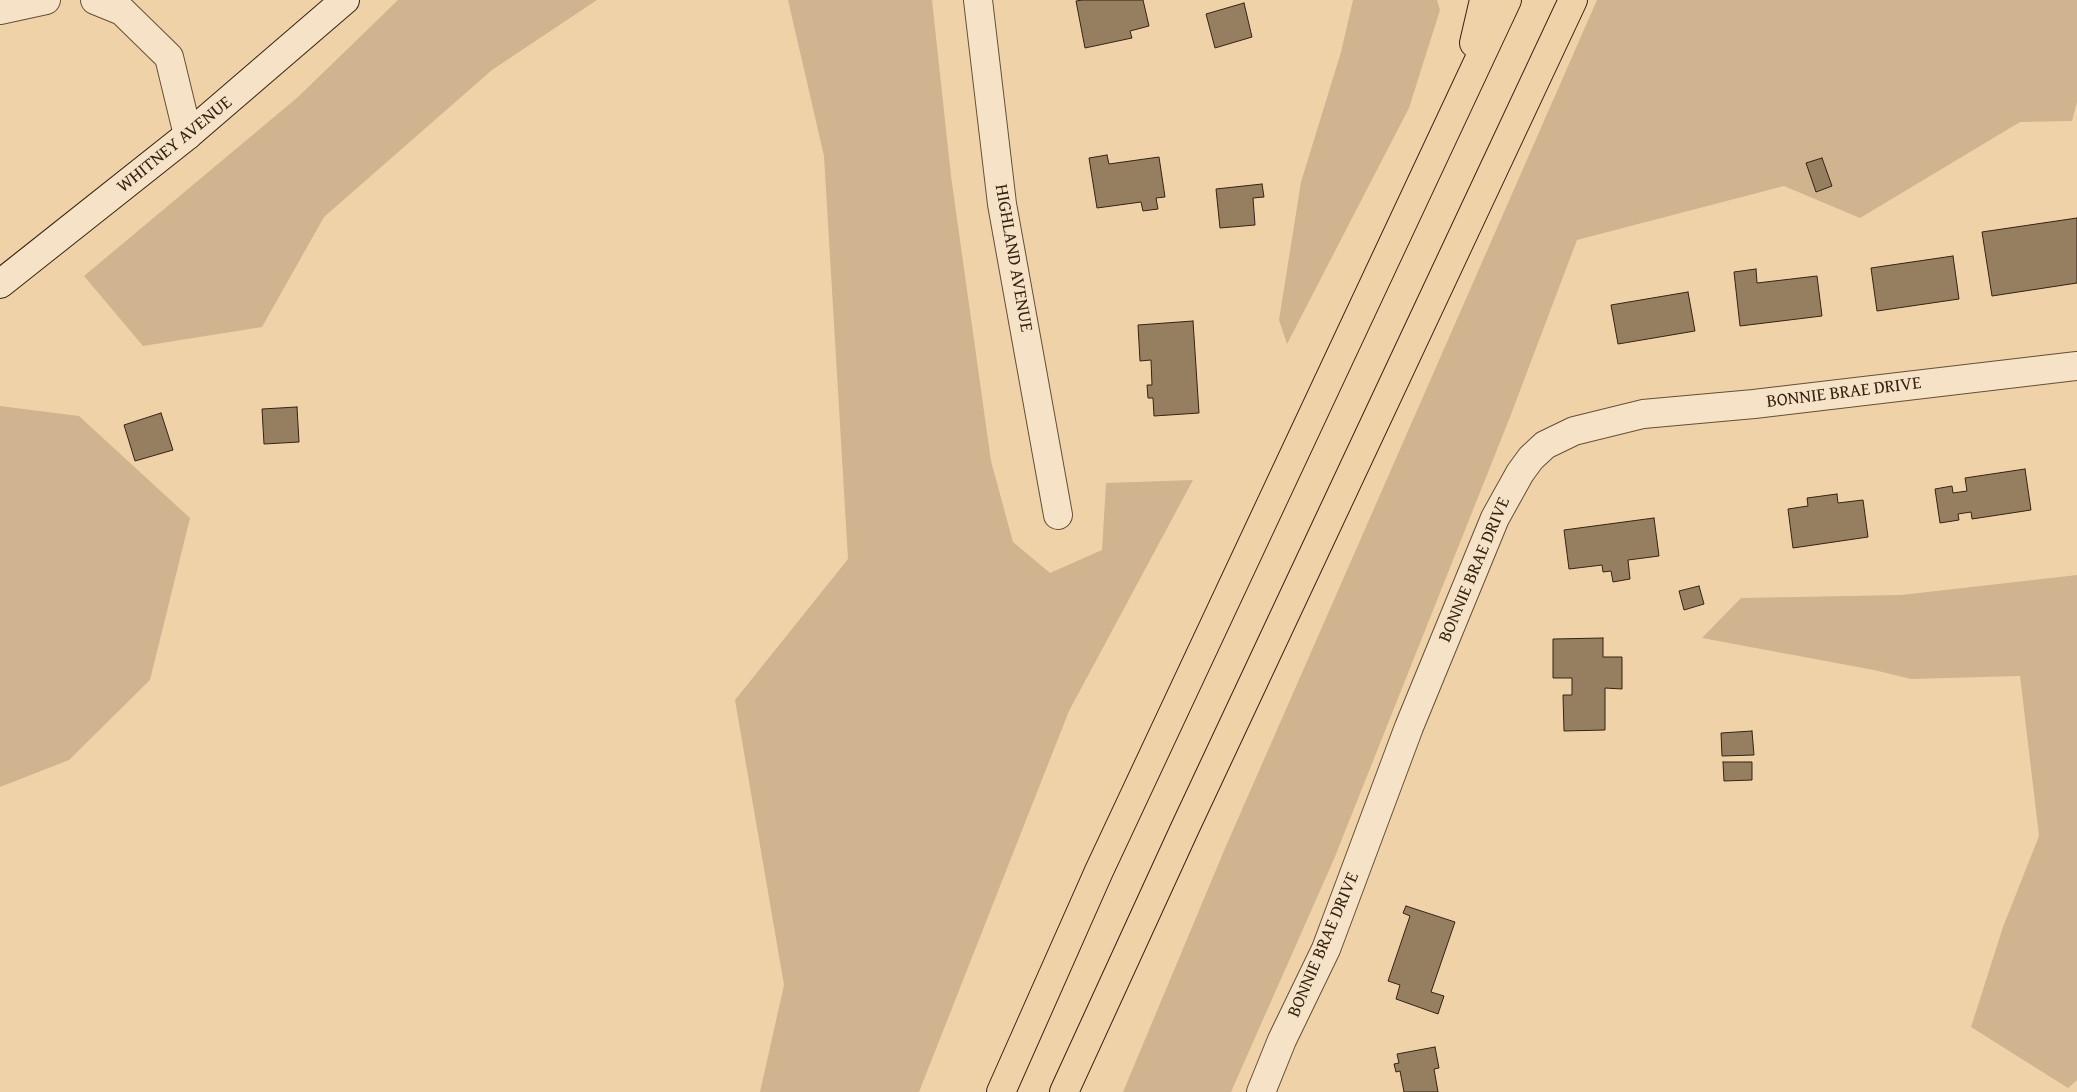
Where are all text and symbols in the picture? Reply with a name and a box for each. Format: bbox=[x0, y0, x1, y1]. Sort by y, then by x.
street label: WHITNEY AVENUE bbox=[113, 92, 237, 198]
street label: HIGHLAND AVENUE bbox=[989, 183, 1037, 333]
street label: BONNIE BRAE DRIVE bbox=[1765, 373, 1923, 413]
street label: BONNIE BRAE DRIVE bbox=[1435, 494, 1515, 646]
street label: BONNIE BRAE DRIVE bbox=[1284, 869, 1364, 1021]

